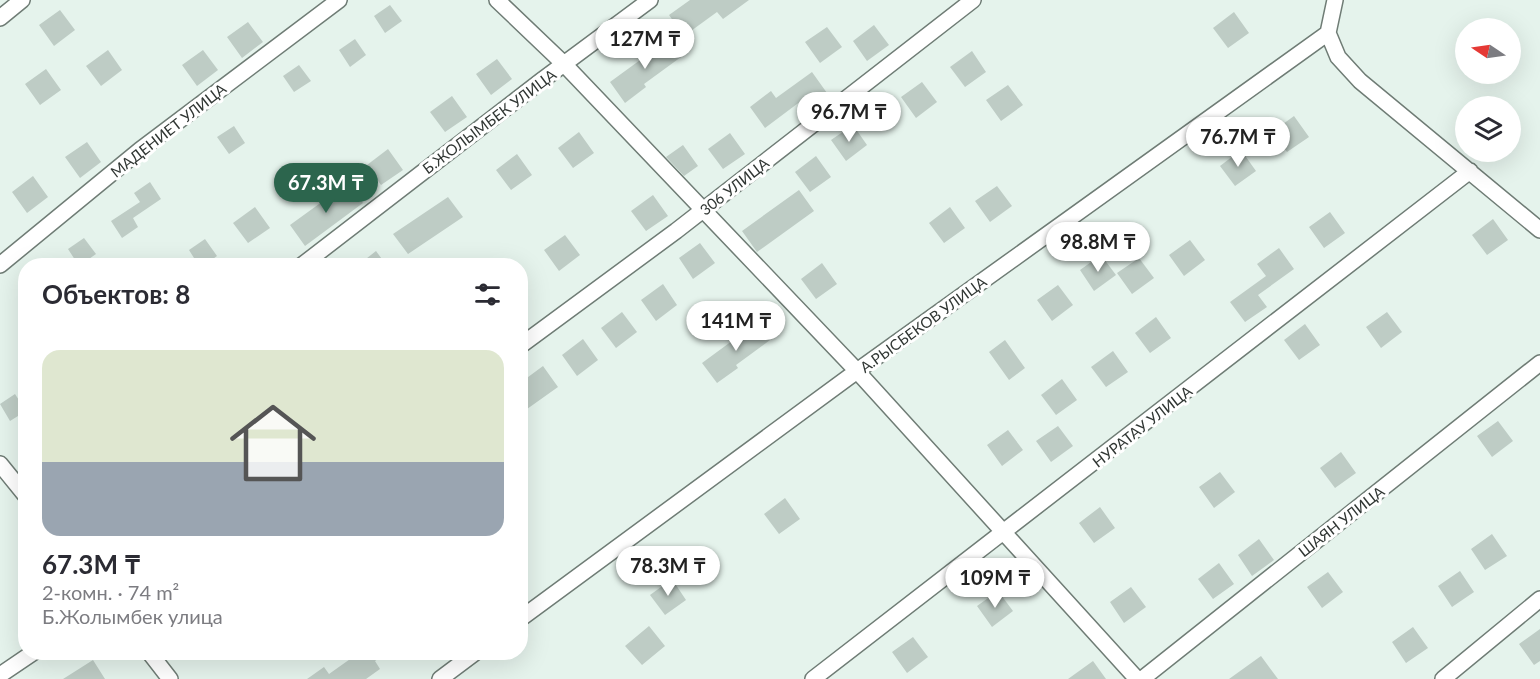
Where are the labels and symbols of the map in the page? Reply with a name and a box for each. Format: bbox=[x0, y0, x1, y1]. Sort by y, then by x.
north arrow bbox=[1455, 18, 1521, 84]
pin: 127M ₸ bbox=[596, 19, 694, 70]
street label: Б.ЖОЛЫМБЕК УЛИЦА bbox=[419, 64, 560, 177]
street label: МАДЕНИЕТ УЛИЦА bbox=[107, 79, 230, 181]
pin: 96.7M ₸ bbox=[794, 92, 904, 143]
pin: 76.7M ₸ bbox=[1183, 117, 1293, 168]
street label: 306 УЛИЦА bbox=[696, 153, 773, 219]
pin: 67.3M ₸ bbox=[271, 163, 381, 214]
pin: 98.8M ₸ bbox=[1043, 222, 1153, 273]
street label: А.РЫСБЕКОВ УЛИЦА bbox=[856, 272, 990, 376]
pin: 141M ₸ bbox=[687, 301, 785, 352]
street label: НУРАТАУ УЛИЦА bbox=[1089, 381, 1196, 471]
street label: ШАЯН УЛИЦА bbox=[1294, 481, 1388, 560]
pin: 78.3M ₸ bbox=[613, 546, 723, 597]
pin: 109M ₸ bbox=[946, 558, 1044, 609]

